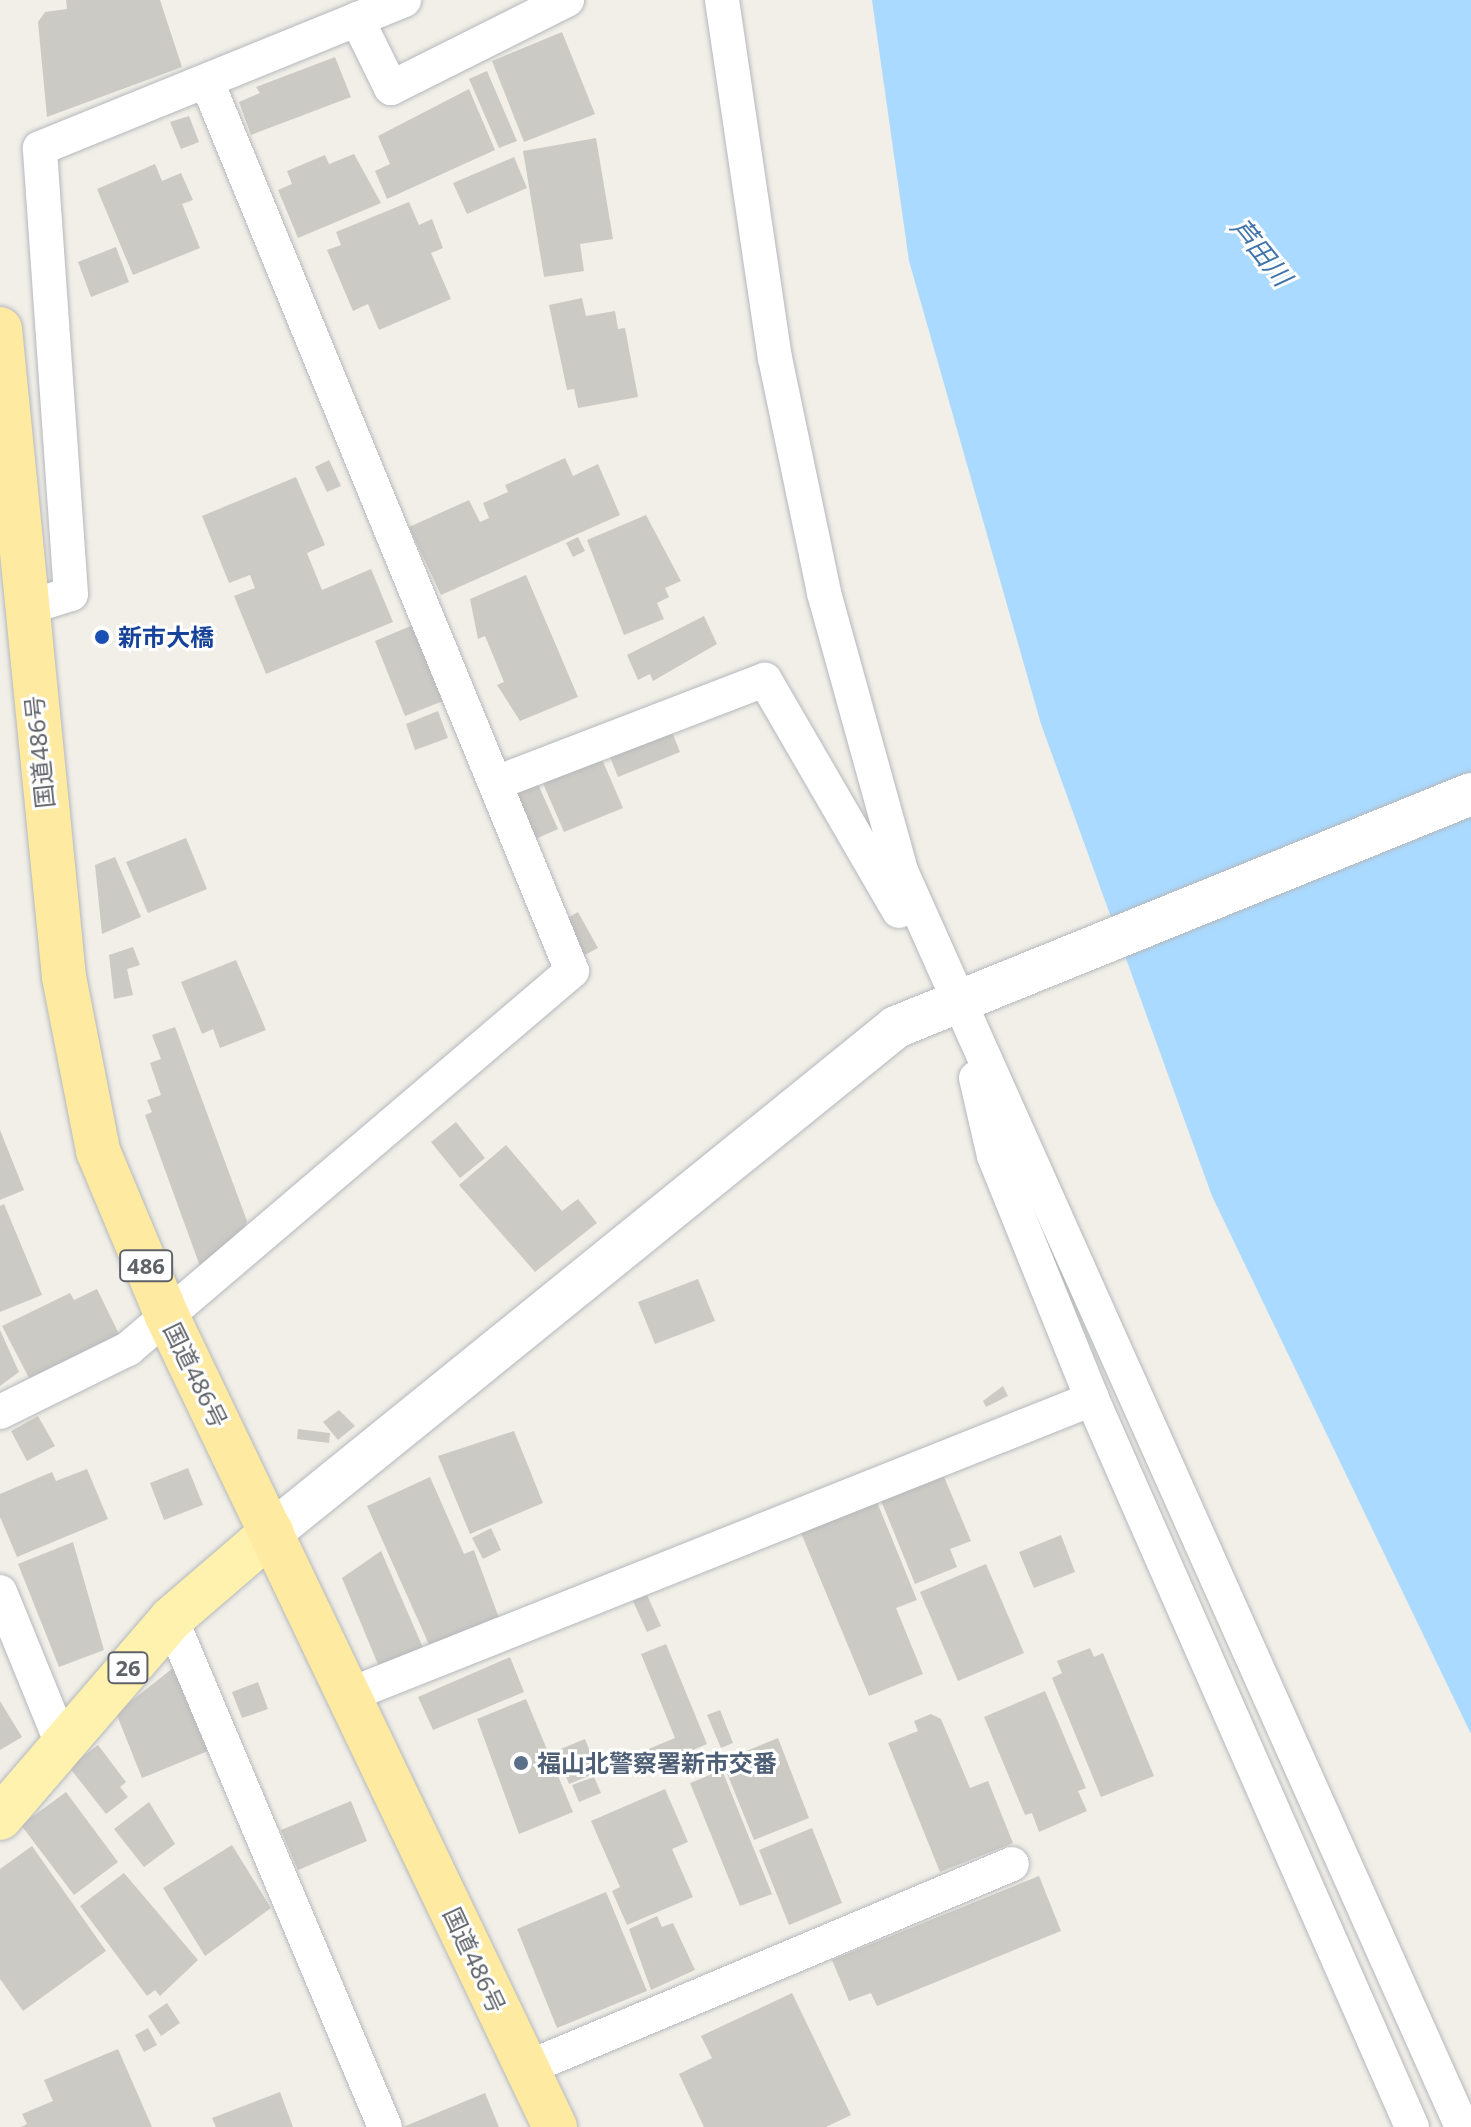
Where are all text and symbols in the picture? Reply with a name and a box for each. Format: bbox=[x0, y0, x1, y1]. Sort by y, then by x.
water label: 芦田川 bbox=[1224, 212, 1298, 292]
place label: 新市大橋 bbox=[118, 623, 214, 651]
marker: 新市大橋 bbox=[93, 628, 111, 646]
street label: 国道486号 bbox=[19, 694, 59, 810]
road number: 486 bbox=[118, 1248, 174, 1284]
street label: 国道486号 bbox=[158, 1318, 234, 1432]
road number: 26 bbox=[106, 1650, 150, 1686]
place label: 福山北警察署新市交番 bbox=[537, 1749, 777, 1777]
marker: 福山北警察署新市交番 bbox=[512, 1754, 530, 1772]
street label: 国道486号 bbox=[438, 1903, 512, 2017]

